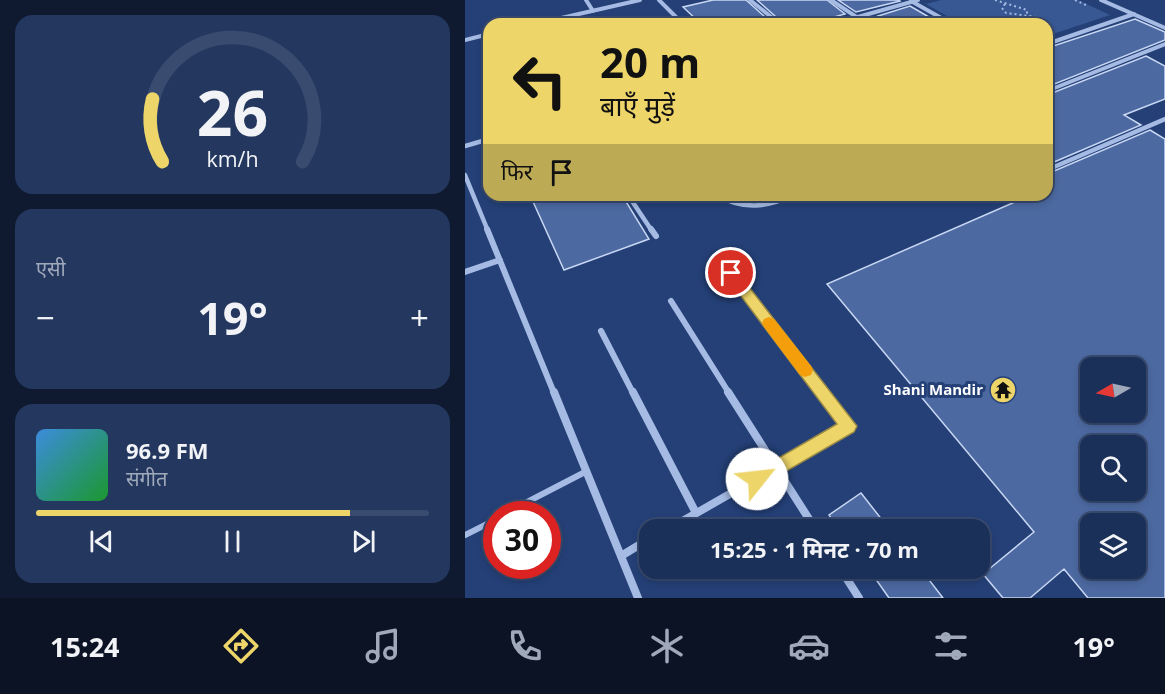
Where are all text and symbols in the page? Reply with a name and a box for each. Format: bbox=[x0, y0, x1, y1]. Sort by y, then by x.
text: 20 m bbox=[600, 33, 700, 90]
icon: left bbox=[501, 42, 579, 120]
text: 26 bbox=[197, 69, 268, 154]
text: बाएँ मुड़ें bbox=[600, 87, 675, 124]
text: km/h bbox=[206, 144, 259, 173]
text: फिर bbox=[501, 156, 533, 186]
icon: arrive bbox=[545, 156, 578, 189]
pin bbox=[705, 247, 756, 298]
text: एसी bbox=[36, 255, 66, 282]
icon: arrive bbox=[714, 256, 747, 289]
text: 19° bbox=[197, 287, 268, 348]
text: − bbox=[36, 295, 55, 340]
text: + bbox=[410, 295, 429, 340]
north arrow bbox=[1080, 357, 1146, 423]
map controls bbox=[1080, 357, 1146, 579]
temple icon: Shani Mandir bbox=[988, 375, 1018, 405]
place label: Shani Mandir bbox=[884, 379, 983, 399]
text: 96.9 FM bbox=[126, 435, 209, 465]
button: search bbox=[1080, 435, 1146, 501]
position arrow bbox=[725, 447, 789, 511]
text: संगीत bbox=[126, 465, 167, 492]
speed limit sign: 30 bbox=[483, 501, 561, 579]
button: layers bbox=[1080, 513, 1146, 579]
icon: previous bbox=[85, 525, 118, 558]
icon: pause bbox=[216, 525, 249, 558]
icon: next bbox=[347, 525, 380, 558]
text: 15:25 · 1 मिनट · 70 m bbox=[710, 534, 919, 564]
icon: directions bbox=[220, 625, 262, 667]
icon: music bbox=[362, 625, 404, 667]
icon: phone bbox=[504, 625, 546, 667]
icon: climate bbox=[646, 625, 688, 667]
icon: car bbox=[788, 625, 830, 667]
icon: filters bbox=[930, 625, 972, 667]
text: 15:24 bbox=[50, 628, 120, 665]
text: 19° bbox=[1072, 628, 1115, 665]

